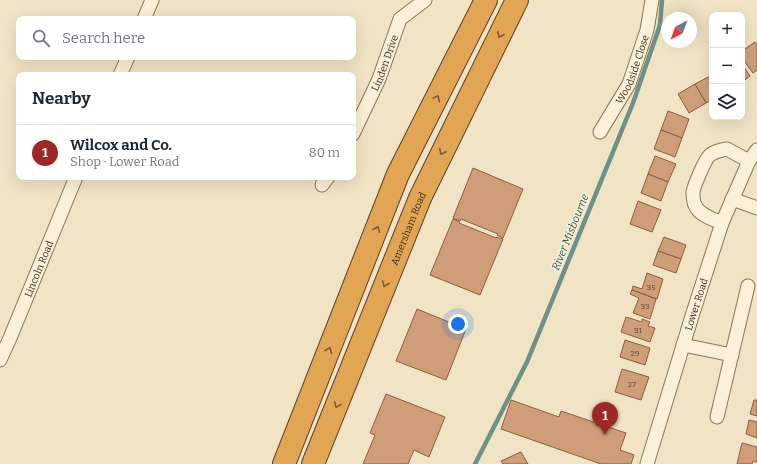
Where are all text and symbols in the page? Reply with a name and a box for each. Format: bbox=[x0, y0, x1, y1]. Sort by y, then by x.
north arrow bbox=[661, 12, 697, 48]
map controls bbox=[709, 12, 745, 120]
button: + bbox=[709, 12, 745, 48]
search box bbox=[16, 16, 356, 60]
icon: search bbox=[30, 27, 52, 49]
text: Search here bbox=[62, 29, 145, 47]
one-way arrow bbox=[497, 31, 505, 38]
street label: Linden Drive bbox=[369, 33, 401, 93]
street label: Woodside Close bbox=[614, 34, 652, 106]
button: − bbox=[709, 48, 745, 84]
button: layers bbox=[709, 84, 745, 120]
text: Nearby bbox=[32, 88, 91, 109]
one-way arrow bbox=[432, 95, 440, 102]
text: Wilcox and Co. bbox=[70, 136, 172, 154]
text: 1 bbox=[42, 145, 48, 160]
text: 80 m bbox=[309, 145, 340, 160]
one-way arrow bbox=[440, 148, 447, 155]
text: Shop · Lower Road bbox=[70, 154, 179, 169]
street label: Amersham Road bbox=[389, 190, 429, 267]
water label: River Misbourne bbox=[549, 192, 592, 272]
one-way arrow bbox=[372, 225, 380, 232]
street label: Lincoln Road bbox=[22, 239, 56, 299]
street label: Lower Road bbox=[683, 277, 711, 332]
one-way arrow bbox=[382, 280, 390, 287]
house number: 35 bbox=[647, 283, 655, 292]
house number: 33 bbox=[641, 302, 650, 311]
your location bbox=[448, 314, 468, 334]
house number: 31 bbox=[634, 326, 643, 335]
one-way arrow bbox=[325, 346, 333, 353]
house number: 29 bbox=[630, 349, 640, 358]
house number: 27 bbox=[628, 380, 636, 389]
one-way arrow bbox=[334, 400, 342, 408]
pin: 1 bbox=[592, 402, 618, 435]

